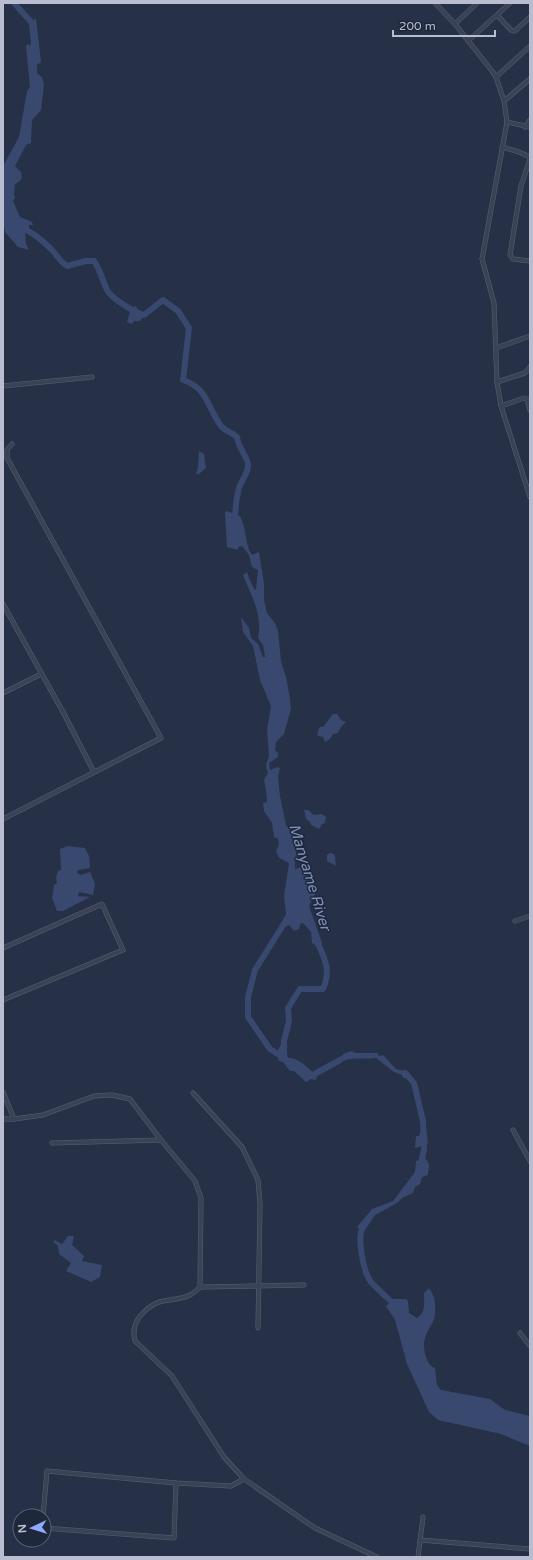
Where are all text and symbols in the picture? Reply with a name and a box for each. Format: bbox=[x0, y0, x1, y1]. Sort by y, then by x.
scale bar bbox=[393, 12, 495, 38]
text: 200 m bbox=[399, 19, 436, 33]
water label: Manyame River bbox=[285, 821, 335, 935]
north arrow bbox=[12, 1508, 52, 1548]
text: N bbox=[16, 1524, 29, 1534]

